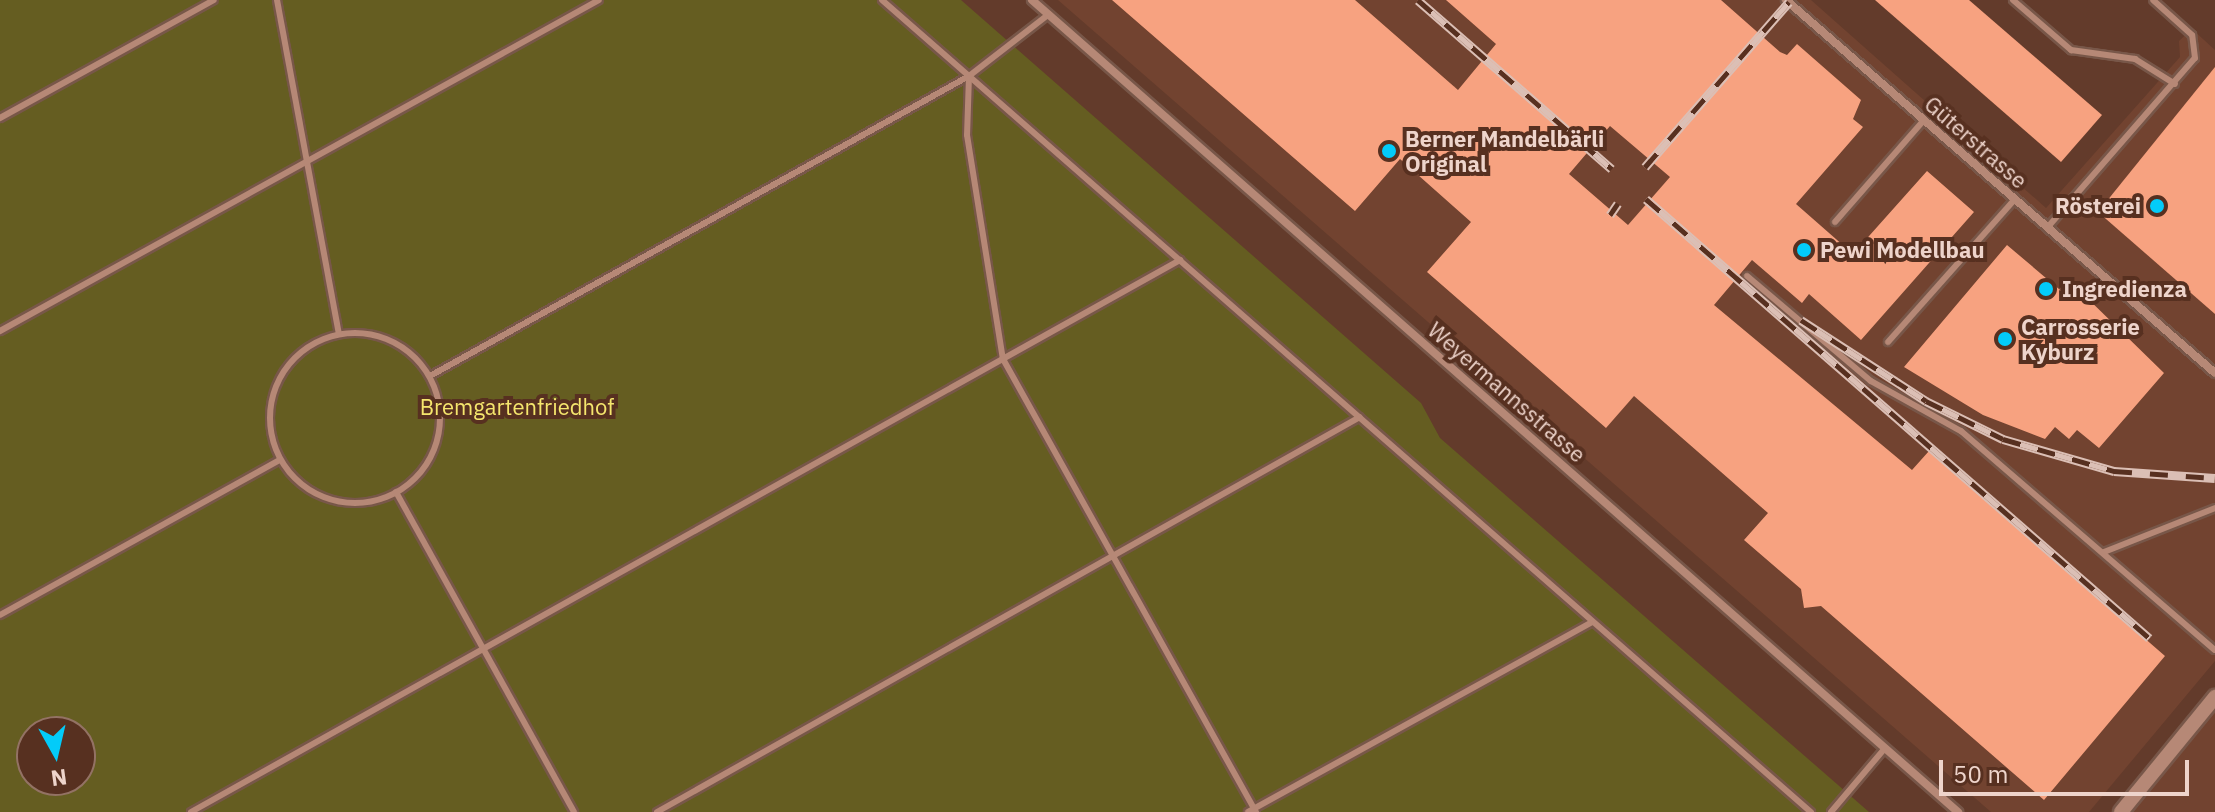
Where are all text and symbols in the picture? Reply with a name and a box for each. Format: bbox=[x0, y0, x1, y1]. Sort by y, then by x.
street label: Güterstrasse bbox=[1919, 90, 2033, 194]
place label: Berner Mandelbärli Original bbox=[1405, 125, 1604, 176]
marker: Berner Mandelbärli Original bbox=[1380, 142, 1398, 160]
place label: Rösterei bbox=[2055, 193, 2141, 219]
marker: Rösterei bbox=[2148, 197, 2166, 215]
place label: Pewi Modellbau bbox=[1820, 237, 1985, 263]
marker: Pewi Modellbau bbox=[1795, 241, 1813, 259]
place label: Ingredienza bbox=[2062, 276, 2187, 302]
marker: Ingredienza bbox=[2037, 280, 2055, 298]
place label: Carrosserie Kyburz bbox=[2021, 313, 2140, 364]
street label: Weyermannsstrasse bbox=[1423, 316, 1591, 468]
marker: Carrosserie Kyburz bbox=[1996, 330, 2014, 348]
park label: Bremgartenfriedhof bbox=[420, 394, 614, 420]
north arrow bbox=[16, 716, 96, 796]
scale bar bbox=[1943, 744, 2193, 794]
text: 50 m bbox=[1953, 758, 2008, 790]
text: N bbox=[49, 763, 69, 794]

